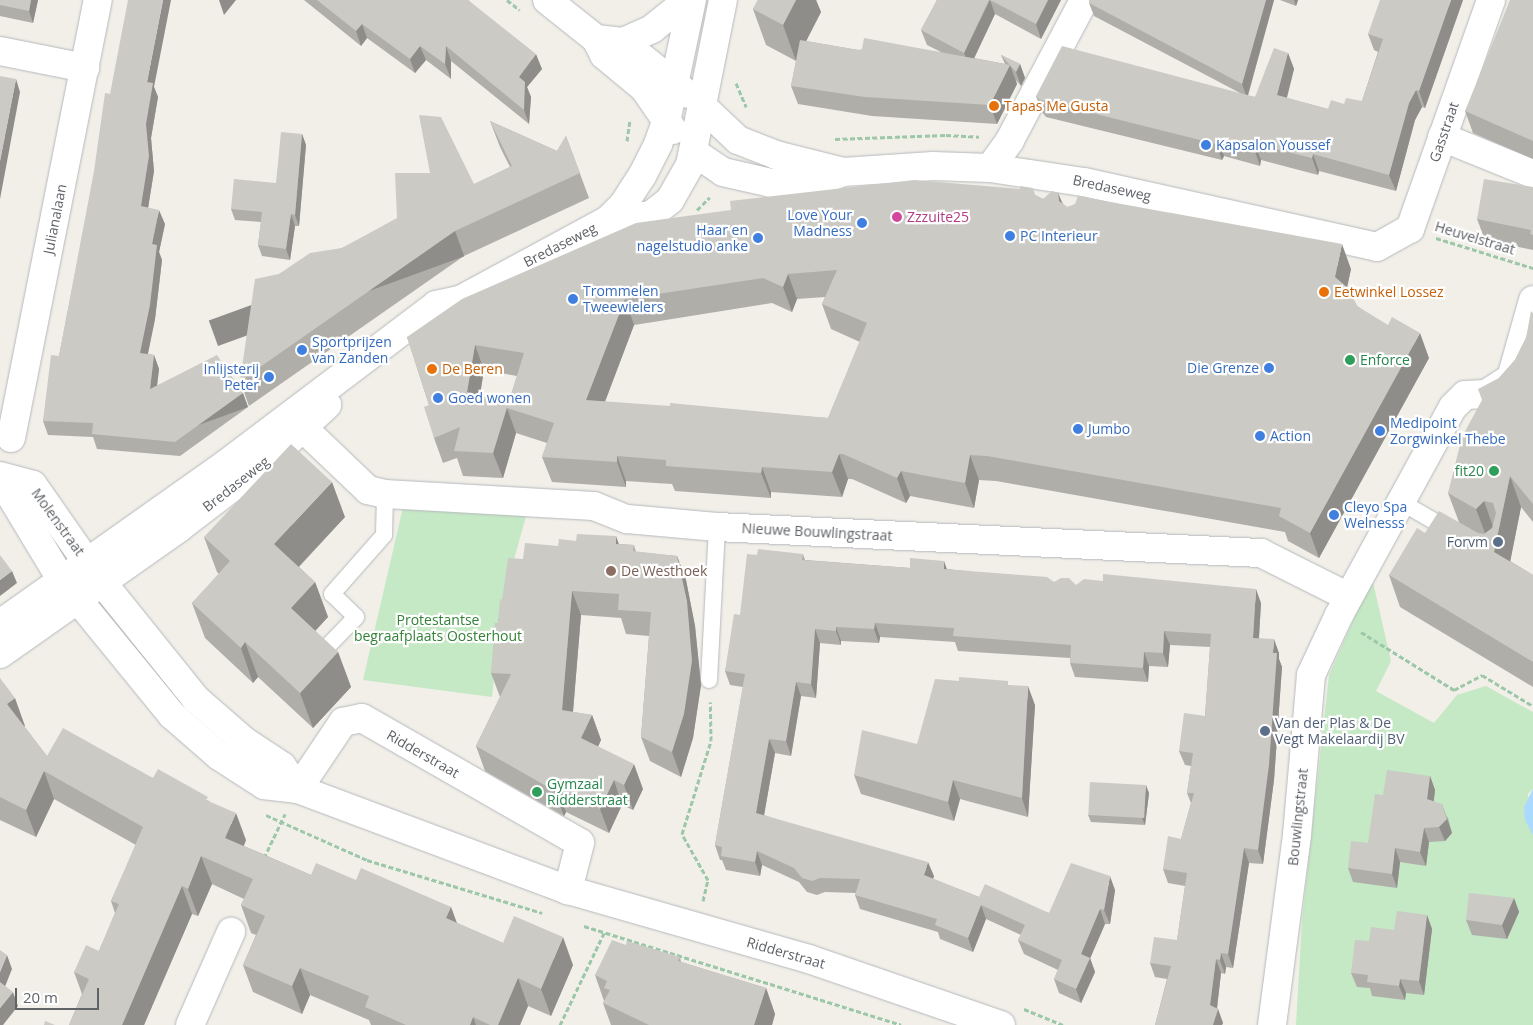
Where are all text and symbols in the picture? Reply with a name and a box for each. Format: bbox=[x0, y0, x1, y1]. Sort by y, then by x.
place label: Tapas Me Gusta bbox=[1004, 98, 1108, 114]
marker: Tapas Me Gusta bbox=[988, 100, 1000, 112]
street label: Gasstraat bbox=[1426, 100, 1462, 164]
place label: Kapsalon Youssef bbox=[1216, 137, 1330, 153]
marker: Kapsalon Youssef bbox=[1200, 139, 1212, 151]
street label: Bredaseweg bbox=[1071, 171, 1153, 205]
street label: Julianalaan bbox=[40, 182, 70, 256]
place label: Love Your Madness bbox=[787, 207, 852, 240]
place label: Zzzuite25 bbox=[907, 209, 969, 225]
marker: Zzzuite25 bbox=[891, 211, 903, 223]
marker: Love Your Madness bbox=[856, 217, 868, 229]
street label: Heuvelstraat bbox=[1433, 218, 1517, 258]
street label: Bredaseweg bbox=[521, 219, 599, 271]
place label: Haar en nagelstudio anke bbox=[637, 222, 748, 254]
place label: PC Interieur bbox=[1020, 228, 1098, 244]
marker: PC Interieur bbox=[1004, 230, 1016, 242]
marker: Haar en nagelstudio anke bbox=[752, 232, 764, 244]
place label: Trommelen Tweewielers bbox=[583, 283, 663, 316]
place label: Eetwinkel Lossez bbox=[1334, 284, 1443, 300]
marker: Eetwinkel Lossez bbox=[1318, 286, 1330, 298]
marker: Trommelen Tweewielers bbox=[567, 293, 579, 305]
place label: Sportprijzen van Zanden bbox=[312, 334, 392, 367]
marker: Sportprijzen van Zanden bbox=[296, 344, 308, 356]
place label: Enforce bbox=[1360, 352, 1410, 368]
marker: Enforce bbox=[1344, 354, 1356, 366]
place label: Die Grenze bbox=[1187, 360, 1259, 376]
place label: Inlijsterij Peter bbox=[204, 361, 259, 394]
place label: De Beren bbox=[442, 361, 503, 377]
marker: Die Grenze bbox=[1263, 362, 1275, 374]
marker: De Beren bbox=[426, 363, 438, 375]
marker: Inlijsterij Peter bbox=[263, 371, 275, 383]
place label: Goed wonen bbox=[448, 390, 531, 406]
marker: Goed wonen bbox=[432, 392, 444, 404]
place label: Medipoint Zorgwinkel Thebe bbox=[1390, 415, 1506, 448]
place label: Jumbo bbox=[1088, 421, 1130, 437]
marker: Jumbo bbox=[1072, 423, 1084, 435]
marker: Medipoint Zorgwinkel Thebe bbox=[1374, 425, 1386, 437]
place label: Action bbox=[1270, 428, 1311, 444]
marker: Action bbox=[1254, 430, 1266, 442]
street label: Bredaseweg bbox=[199, 453, 273, 515]
place label: fit20 bbox=[1455, 463, 1484, 479]
marker: fit20 bbox=[1488, 465, 1500, 477]
street label: Molenstraat bbox=[28, 485, 88, 559]
place label: Cleyo Spa Welnesss bbox=[1344, 499, 1407, 532]
marker: Cleyo Spa Welnesss bbox=[1328, 509, 1340, 521]
street label: Nieuwe Bouwlingstraat bbox=[741, 520, 893, 544]
place label: Forvm bbox=[1447, 534, 1488, 550]
marker: Forvm bbox=[1492, 536, 1504, 548]
place label: De Westhoek bbox=[621, 563, 707, 579]
marker: De Westhoek bbox=[605, 565, 617, 577]
park label: Protestantse begraafplaats Oosterhout bbox=[354, 612, 522, 644]
place label: Van der Plas & De Vegt Makelaardij BV bbox=[1275, 715, 1404, 748]
marker: Van der Plas & De Vegt Makelaardij BV bbox=[1259, 725, 1271, 737]
street label: Ridderstraat bbox=[384, 727, 462, 781]
street label: Bouwlingstraat bbox=[1285, 767, 1311, 867]
place label: Gymzaal Ridderstraat bbox=[547, 776, 628, 809]
marker: Gymzaal Ridderstraat bbox=[531, 786, 543, 798]
street label: Ridderstraat bbox=[745, 934, 827, 972]
scale bar bbox=[18, 978, 101, 1010]
text: 20 m bbox=[23, 987, 58, 1007]

